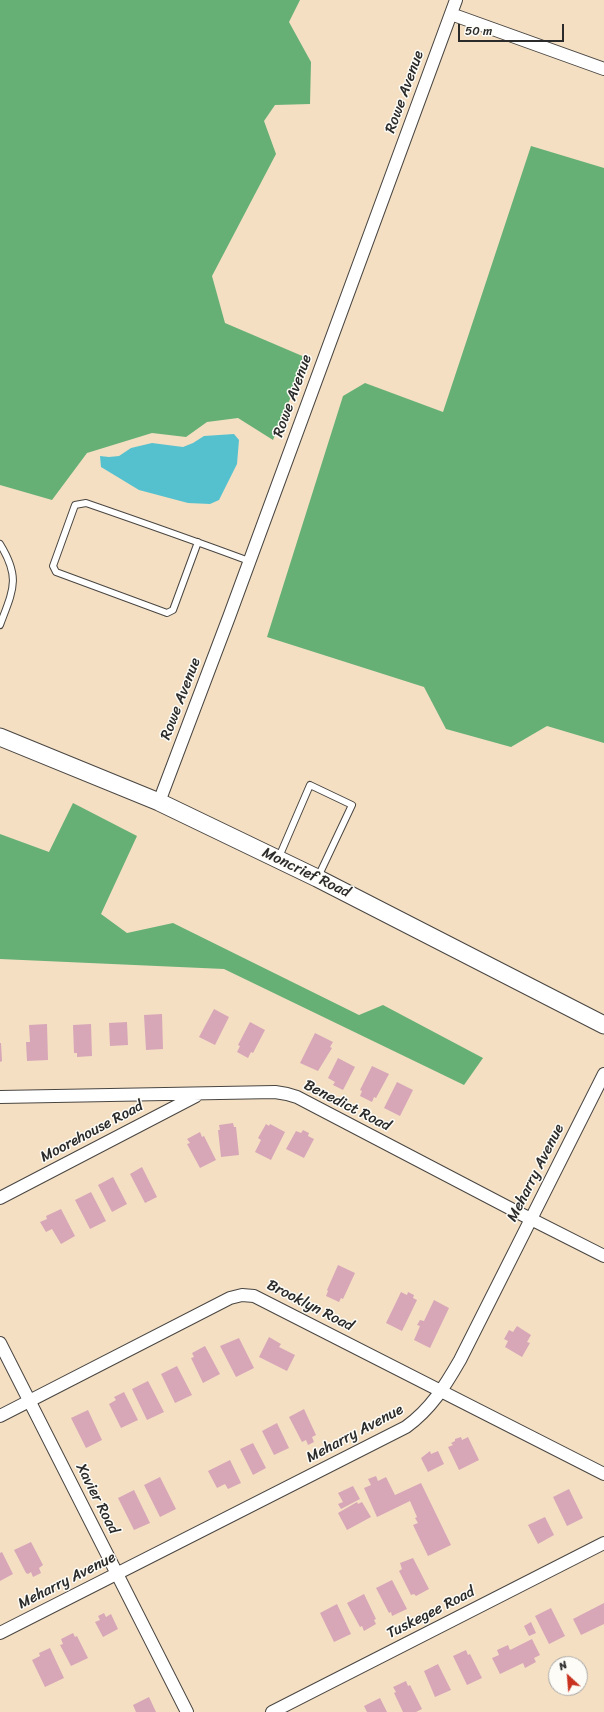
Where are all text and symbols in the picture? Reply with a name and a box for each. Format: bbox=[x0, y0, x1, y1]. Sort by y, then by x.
scale bar bbox=[460, 16, 566, 42]
text: 50 m bbox=[465, 20, 492, 42]
street label: Rowe Avenue bbox=[382, 48, 428, 136]
street label: Rowe Avenue bbox=[270, 352, 316, 440]
street label: Rowe Avenue bbox=[157, 655, 205, 743]
street label: Moncrief Road bbox=[259, 844, 353, 902]
street label: Benedict Road bbox=[301, 1076, 393, 1136]
street label: Moorehouse Road bbox=[38, 1097, 146, 1167]
street label: Meharry Avenue bbox=[504, 1121, 568, 1225]
street label: Brooklyn Road bbox=[264, 1276, 356, 1336]
street label: Meharry Avenue bbox=[303, 1401, 407, 1467]
street label: Xavier Road bbox=[72, 1461, 122, 1537]
street label: Meharry Avenue bbox=[15, 1549, 119, 1613]
street label: Tuskegee Road bbox=[384, 1583, 478, 1643]
text: N bbox=[555, 1655, 571, 1676]
north arrow bbox=[548, 1656, 588, 1696]

